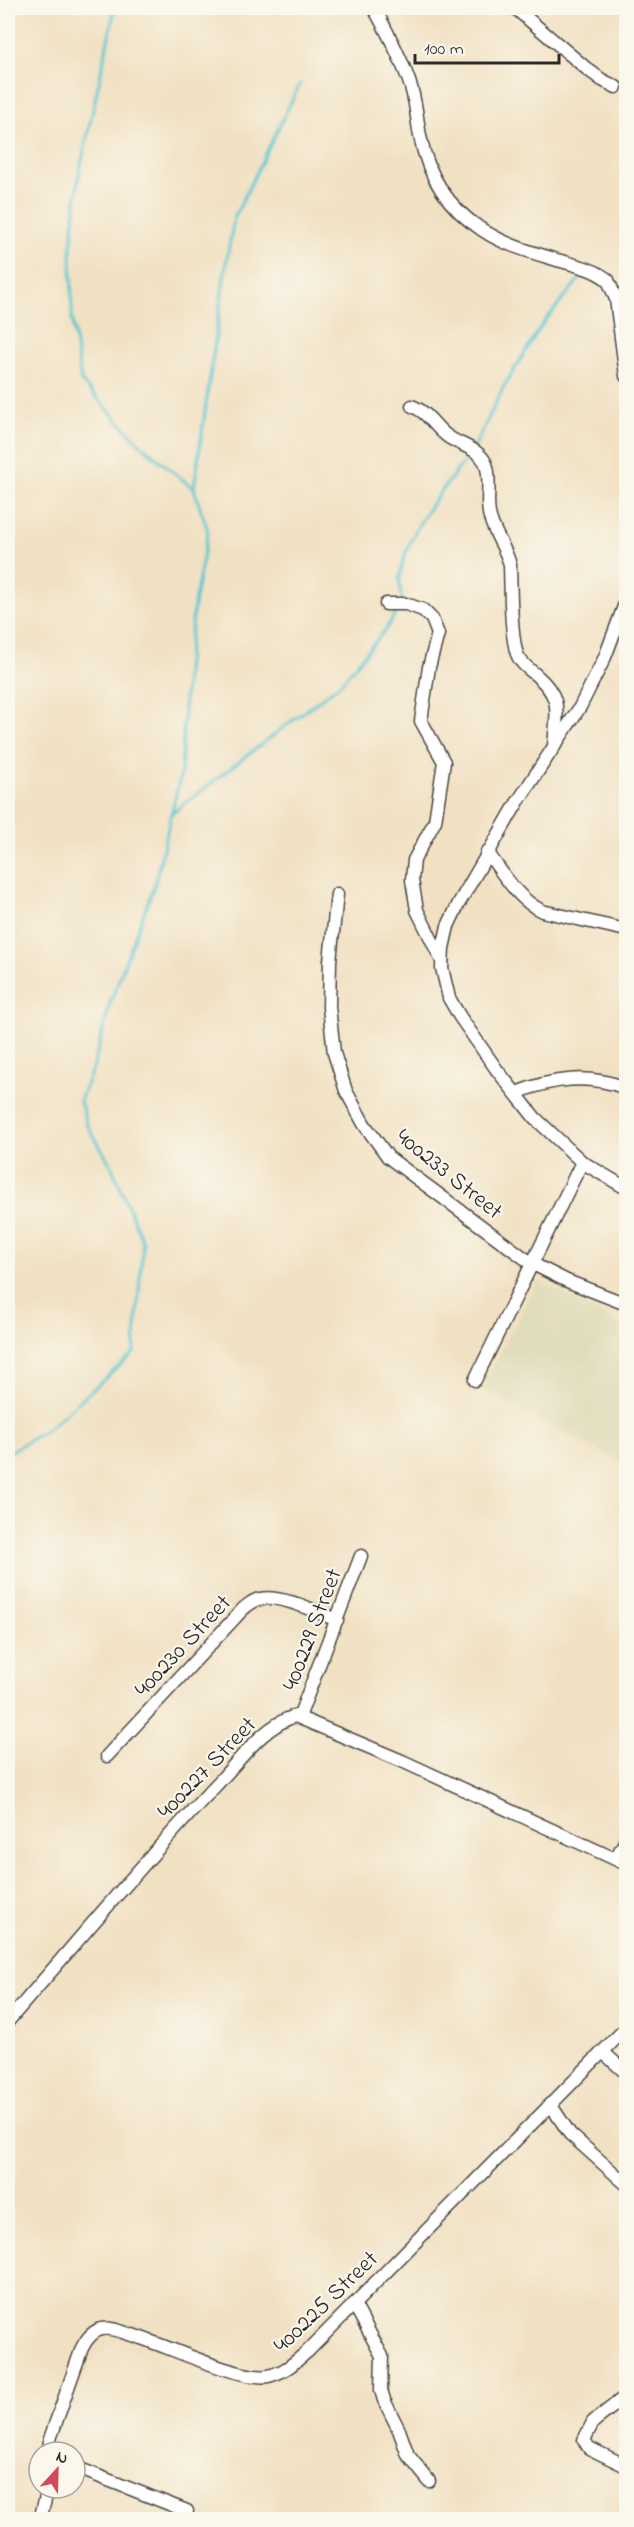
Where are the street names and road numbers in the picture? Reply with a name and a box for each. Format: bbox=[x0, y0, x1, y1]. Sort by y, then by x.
street label: 400233 Street bbox=[387, 1121, 510, 1229]
street label: 400229 Street bbox=[274, 1564, 353, 1696]
street label: 400230 Street bbox=[127, 1587, 241, 1706]
street label: 400227 Street bbox=[150, 1710, 266, 1828]
street label: 400225 Street bbox=[266, 2243, 387, 2362]

